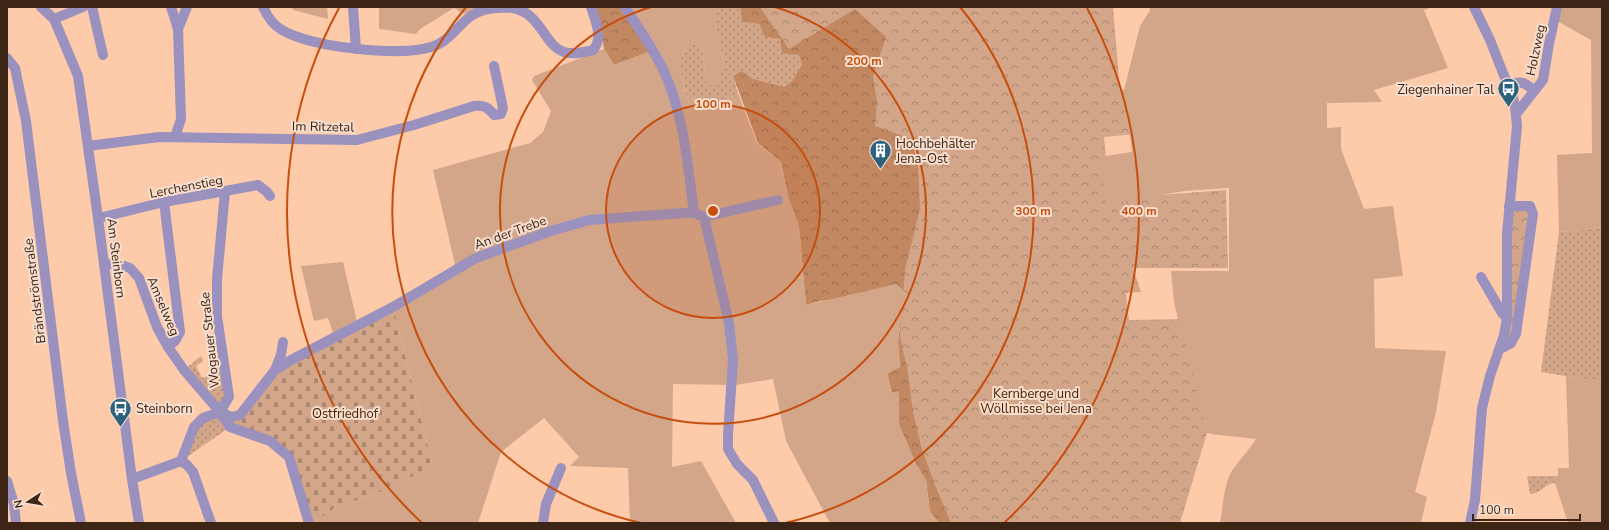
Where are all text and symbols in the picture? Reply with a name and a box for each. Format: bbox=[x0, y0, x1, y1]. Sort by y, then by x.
street label: Holzweg bbox=[1522, 23, 1550, 78]
text: 200 m bbox=[846, 53, 882, 69]
bus stop icon: Ziegenhainer Tal bbox=[1496, 76, 1522, 109]
place label: Ziegenhainer Tal bbox=[1397, 81, 1494, 99]
text: 100 m bbox=[695, 96, 731, 112]
street label: Im Ritzetal bbox=[292, 117, 354, 137]
place label: Hochbehälter Jena-Ost bbox=[895, 135, 975, 168]
building icon: Hochbehälter Jena-Ost bbox=[867, 137, 893, 170]
street label: Lerchenstieg bbox=[148, 171, 224, 203]
text: 300 m bbox=[1015, 203, 1051, 219]
text: 400 m bbox=[1121, 203, 1157, 219]
centre of rings bbox=[706, 204, 720, 218]
street label: An der Trebe bbox=[472, 212, 549, 254]
street label: Am Steinborn bbox=[102, 217, 130, 299]
street label: Brändströmstraße bbox=[20, 237, 50, 345]
street label: Amselweg bbox=[143, 274, 184, 339]
street label: Wogauer Straße bbox=[196, 291, 224, 389]
park label: Kernberge und Wöllmisse bei Jena bbox=[980, 385, 1092, 418]
bus stop icon: Steinborn bbox=[108, 395, 134, 428]
place label: Steinborn bbox=[136, 400, 193, 418]
park label: Ostfriedhof bbox=[312, 405, 379, 423]
north arrow bbox=[8, 482, 48, 522]
scale bar bbox=[1473, 496, 1580, 522]
text: N bbox=[11, 498, 27, 510]
text: 100 m bbox=[1479, 502, 1514, 518]

